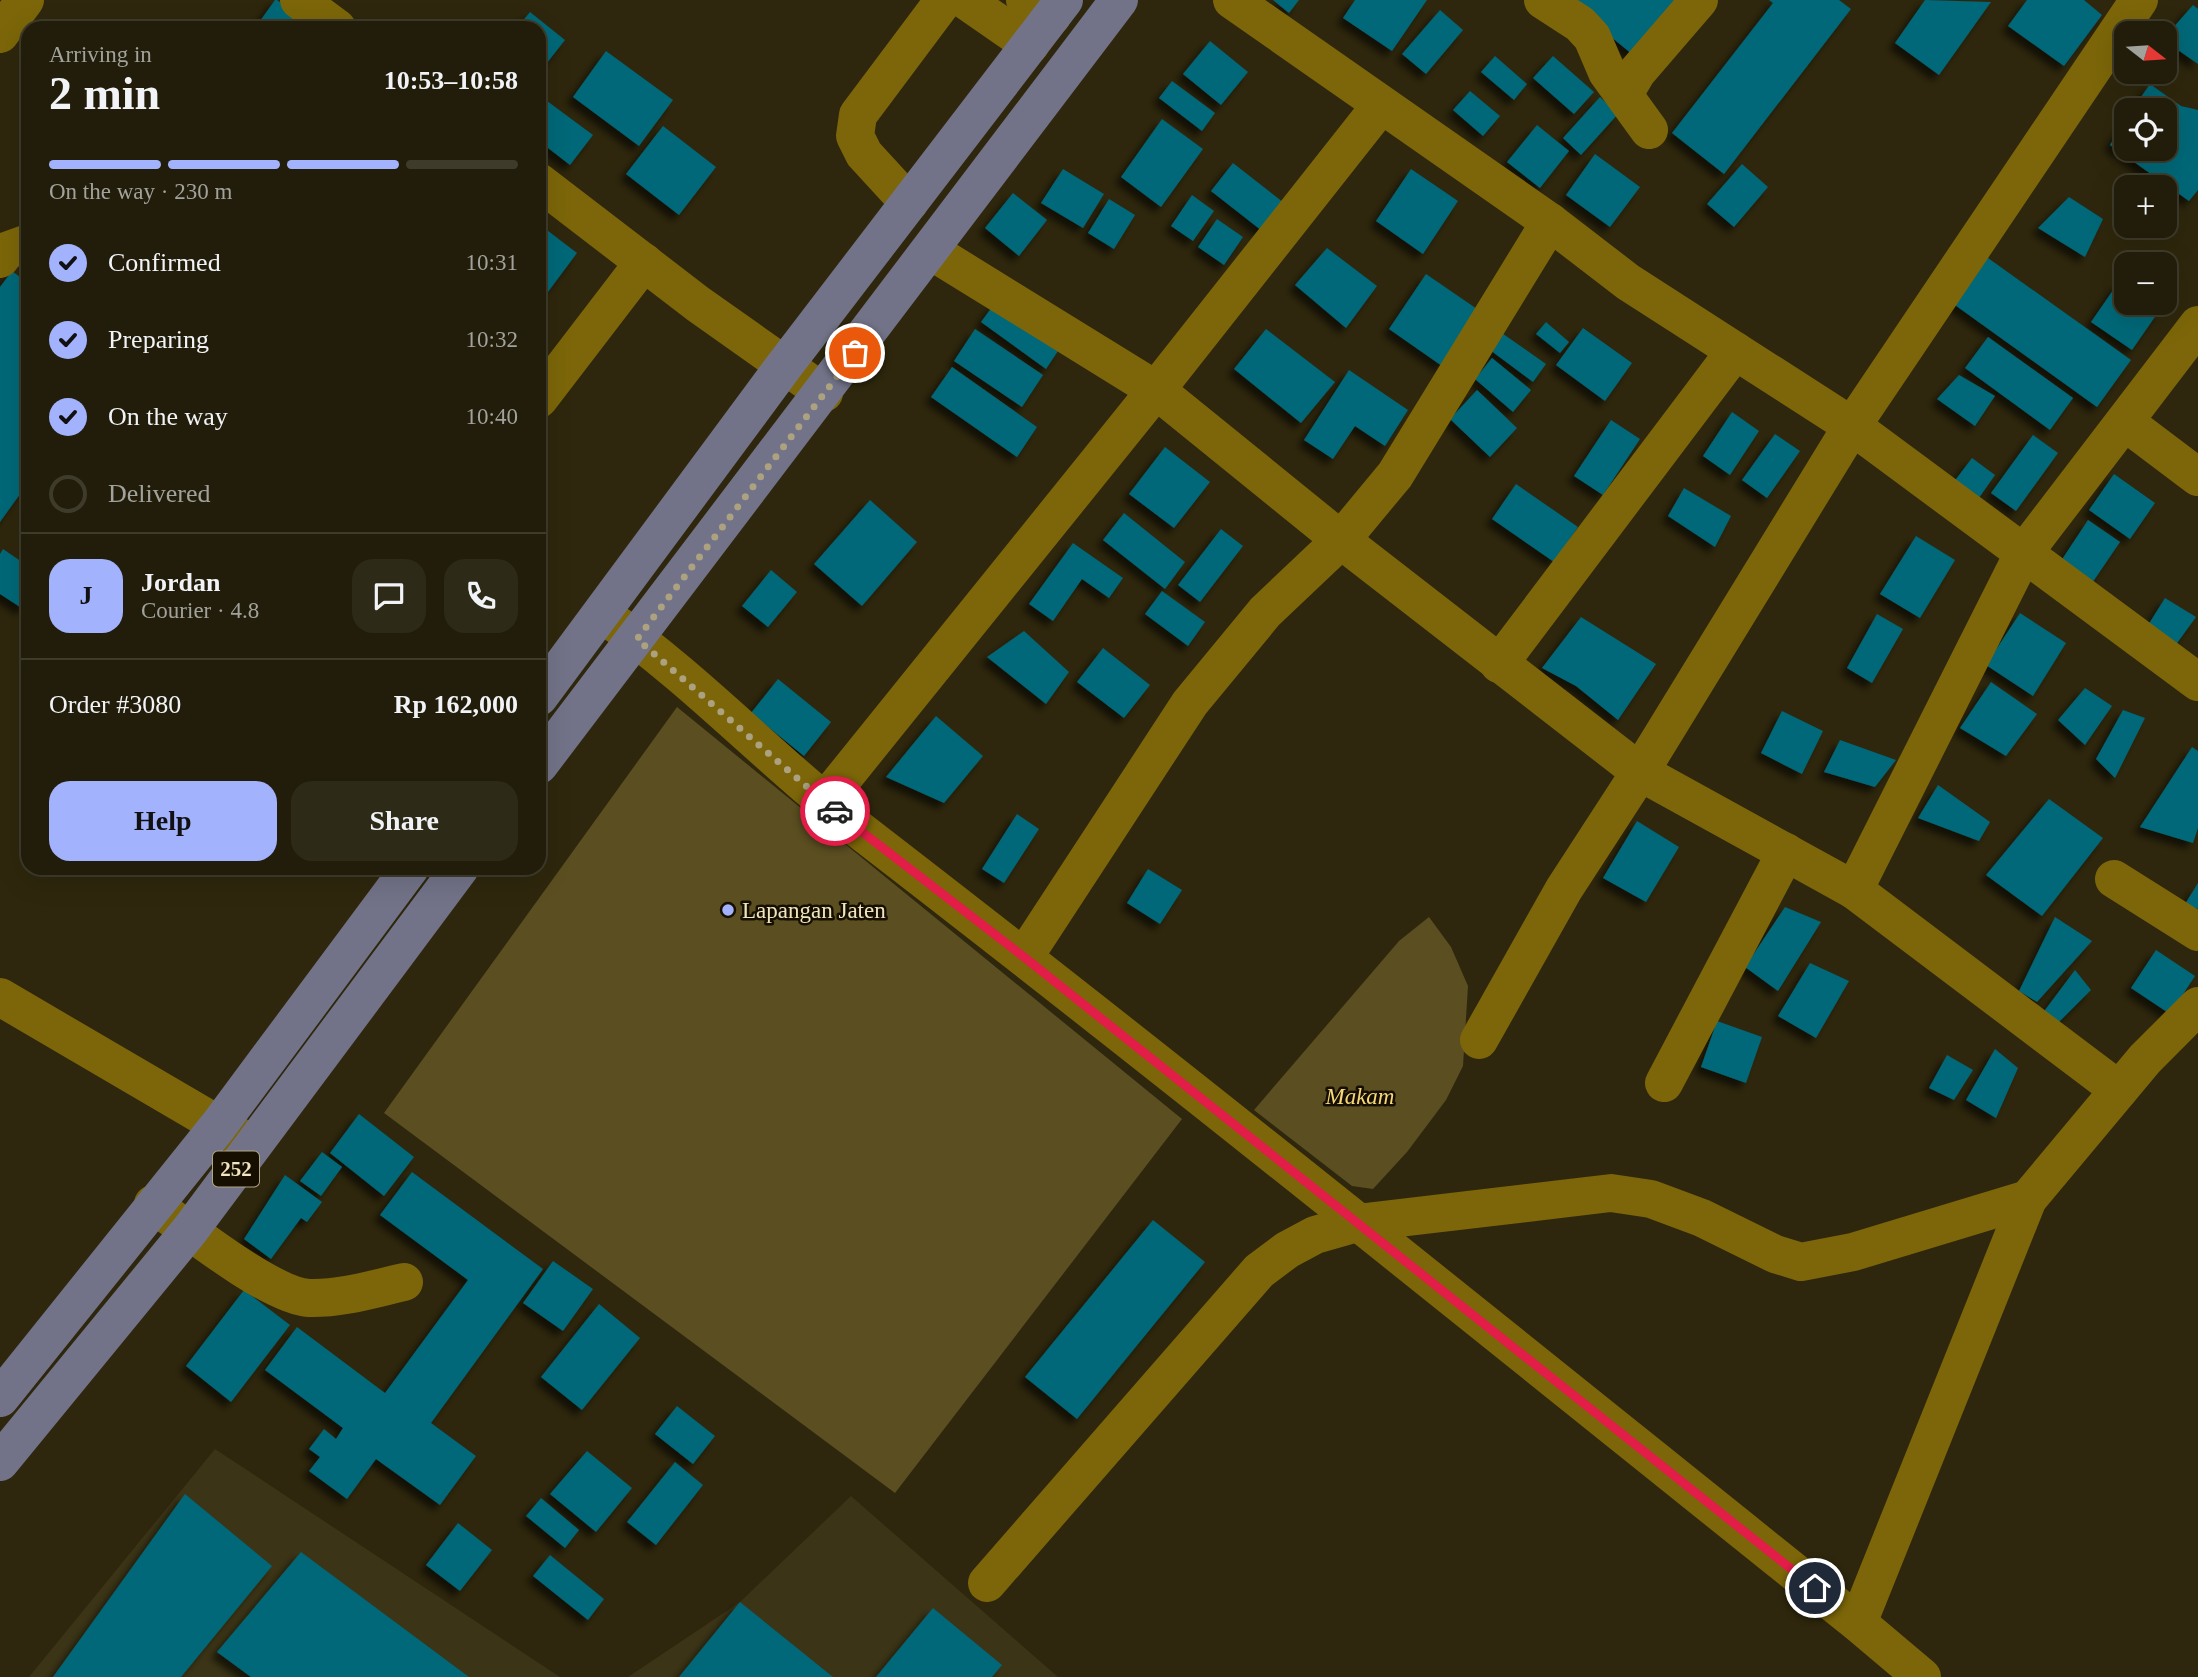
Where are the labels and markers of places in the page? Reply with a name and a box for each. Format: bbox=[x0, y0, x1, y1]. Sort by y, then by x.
pin bbox=[825, 323, 885, 383]
place label: Lapangan Jaten bbox=[742, 898, 886, 923]
marker: Lapangan Jaten bbox=[720, 902, 736, 918]
pin bbox=[1785, 1558, 1845, 1618]

